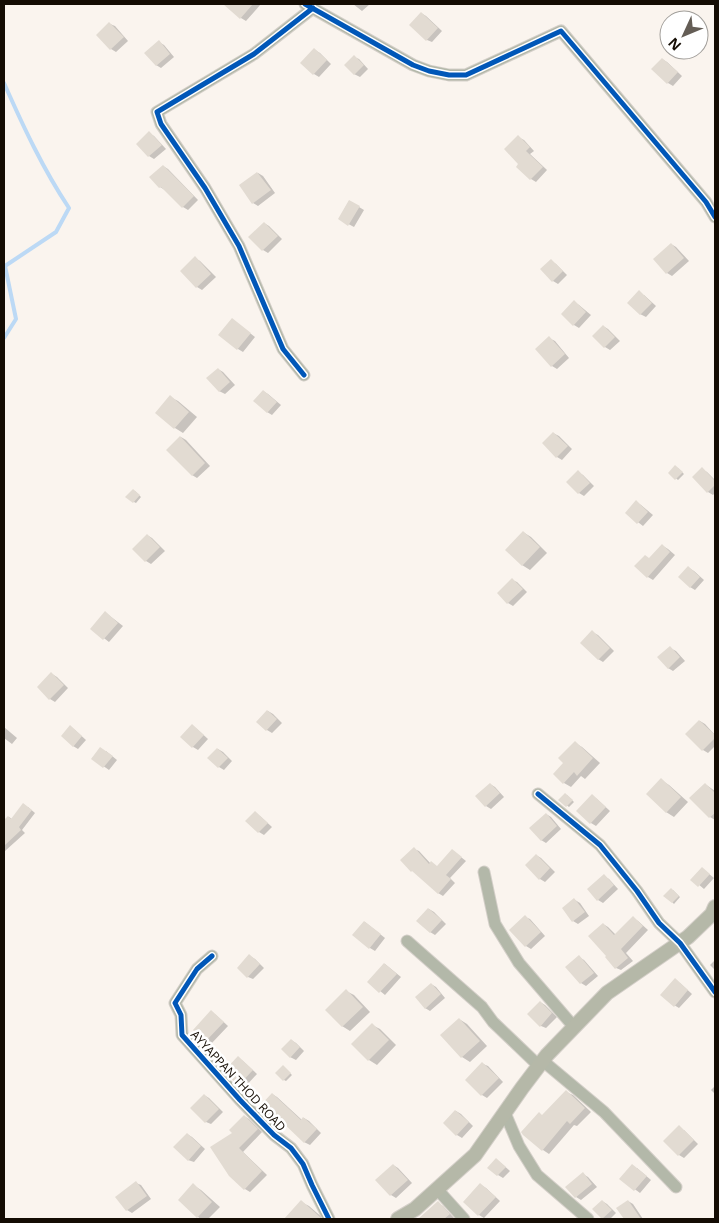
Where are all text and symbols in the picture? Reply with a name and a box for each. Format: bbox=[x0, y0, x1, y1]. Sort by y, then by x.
north arrow bbox=[659, 10, 709, 60]
text: N bbox=[663, 34, 685, 55]
street label: AYYAPPAN THOD ROAD bbox=[187, 1026, 290, 1135]

